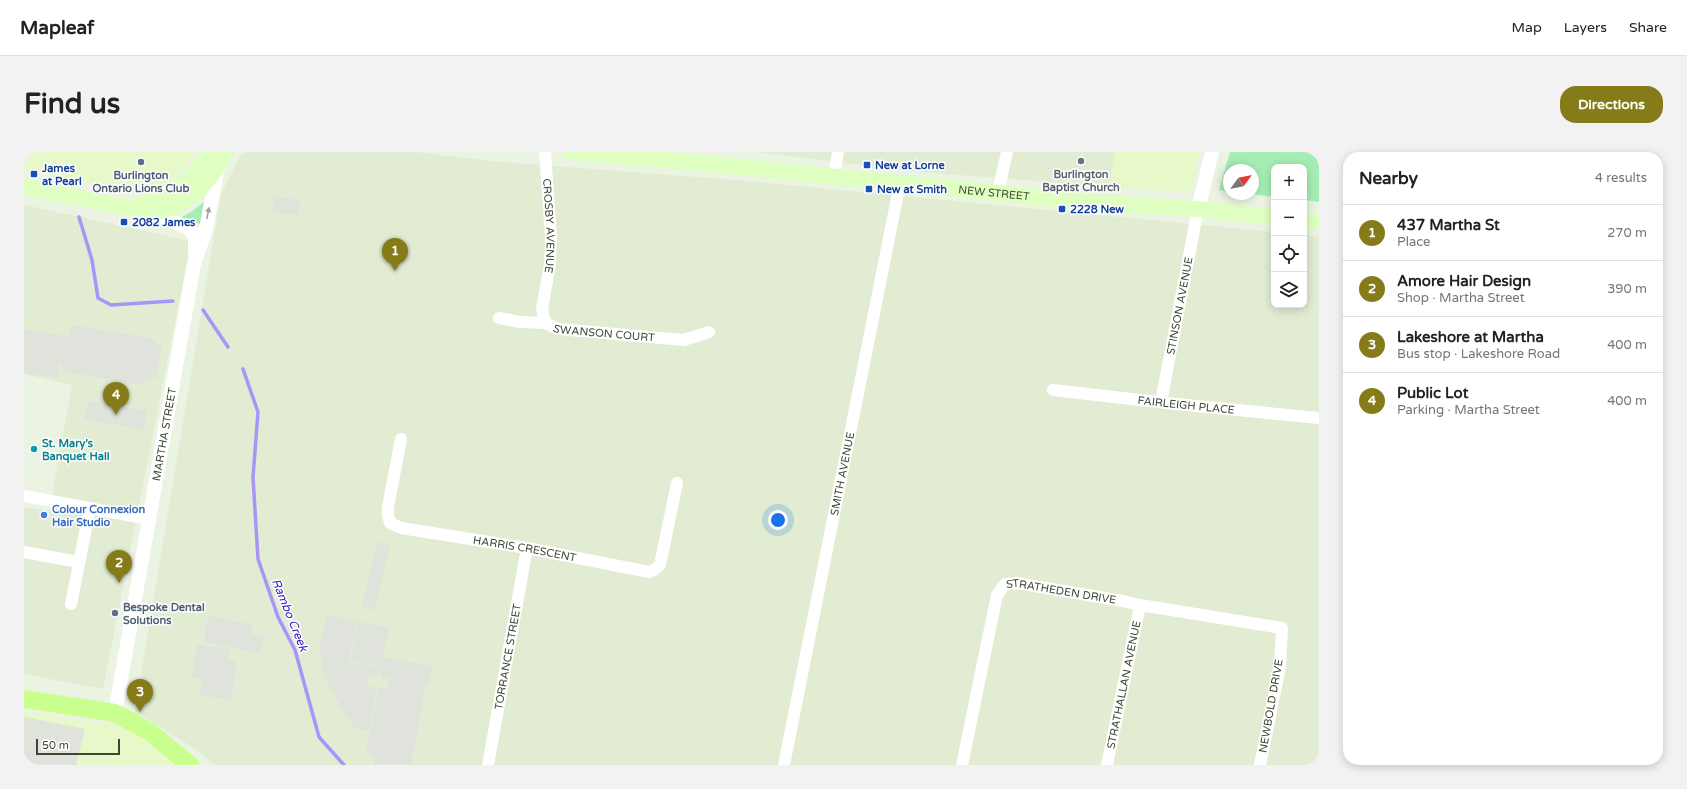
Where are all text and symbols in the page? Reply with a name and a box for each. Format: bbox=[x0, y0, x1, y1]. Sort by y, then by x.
text: Mapleaf bbox=[20, 17, 94, 39]
text: Map bbox=[1512, 19, 1542, 36]
text: Layers bbox=[1564, 19, 1607, 36]
text: Share bbox=[1629, 19, 1667, 36]
button: Directions bbox=[1560, 86, 1663, 123]
text: Find us bbox=[24, 87, 120, 121]
marker: Burlington Baptist Church bbox=[1076, 156, 1086, 166]
marker: Burlington Ontario Lions Club bbox=[136, 157, 146, 167]
place label: New at Lorne bbox=[875, 159, 945, 172]
marker: New at Lorne bbox=[862, 160, 872, 170]
place label: James at Pearl bbox=[41, 162, 82, 188]
north arrow bbox=[1223, 164, 1259, 200]
map controls bbox=[1271, 164, 1307, 308]
button: + bbox=[1271, 164, 1307, 200]
place label: Burlington Baptist Church bbox=[1042, 168, 1120, 195]
text: Nearby bbox=[1359, 168, 1418, 189]
marker: James at Pearl bbox=[29, 169, 39, 179]
place label: Burlington Ontario Lions Club bbox=[93, 169, 190, 195]
text: 4 results bbox=[1595, 170, 1647, 186]
street label: CROSBY AVENUE bbox=[540, 178, 558, 274]
place label: New at Smith bbox=[877, 183, 947, 196]
street label: NEW STREET bbox=[958, 183, 1031, 203]
marker: New at Smith bbox=[864, 184, 874, 194]
button: − bbox=[1271, 200, 1307, 236]
place label: 2228 New bbox=[1070, 203, 1124, 216]
marker: 2228 New bbox=[1057, 204, 1067, 214]
one-way arrow bbox=[206, 207, 212, 219]
place label: 2082 James bbox=[132, 216, 196, 229]
text: 437 Martha St bbox=[1397, 216, 1500, 234]
marker: 2082 James bbox=[119, 217, 129, 227]
text: 1 bbox=[1368, 225, 1376, 241]
text: 270 m bbox=[1607, 225, 1647, 241]
text: Place bbox=[1397, 234, 1430, 250]
button: locate bbox=[1271, 236, 1307, 272]
pin: 1 bbox=[382, 238, 408, 271]
street label: STINSON AVENUE bbox=[1164, 256, 1195, 356]
button: layers bbox=[1271, 272, 1307, 308]
text: Amore Hair Design bbox=[1397, 272, 1531, 290]
text: 2 bbox=[1368, 281, 1376, 297]
text: 390 m bbox=[1607, 281, 1647, 297]
text: Shop · Martha Street bbox=[1397, 290, 1525, 306]
street label: SWANSON COURT bbox=[551, 321, 656, 344]
text: Lakeshore at Martha bbox=[1397, 328, 1544, 346]
text: 3 bbox=[1368, 337, 1376, 353]
text: 400 m bbox=[1607, 337, 1647, 353]
text: Bus stop · Lakeshore Road bbox=[1397, 346, 1560, 362]
pin: 4 bbox=[103, 382, 129, 415]
text: Public Lot bbox=[1397, 384, 1468, 402]
street label: MARTHA STREET bbox=[149, 386, 179, 482]
street label: FAIRLEIGH PLACE bbox=[1137, 393, 1235, 416]
text: 4 bbox=[1368, 393, 1376, 409]
text: 400 m bbox=[1607, 393, 1647, 409]
text: Parking · Martha Street bbox=[1397, 402, 1540, 418]
street label: SMITH AVENUE bbox=[827, 431, 857, 517]
place label: St. Mary's Banquet Hall bbox=[42, 437, 110, 464]
marker: St. Mary's Banquet Hall bbox=[29, 444, 39, 454]
place label: Colour Connexion Hair Studio bbox=[52, 503, 145, 529]
marker: Colour Connexion Hair Studio bbox=[39, 510, 49, 520]
your location bbox=[768, 510, 788, 530]
street label: HARRIS CRESCENT bbox=[472, 533, 578, 564]
pin: 2 bbox=[106, 550, 132, 583]
street label: STRATHEDEN DRIVE bbox=[1006, 576, 1117, 606]
water label: Rambo Creek bbox=[269, 577, 311, 655]
place label: Bespoke Dental Solutions bbox=[123, 601, 205, 627]
street label: TORRANCE STREET bbox=[492, 602, 523, 711]
marker: Bespoke Dental Solutions bbox=[110, 608, 120, 618]
street label: STRATHALLAN AVENUE bbox=[1104, 619, 1143, 750]
street label: NEWBOLD DRIVE bbox=[1256, 658, 1286, 754]
pin: 3 bbox=[127, 679, 153, 712]
scale bar bbox=[36, 737, 120, 756]
text: 50 m bbox=[42, 739, 69, 752]

